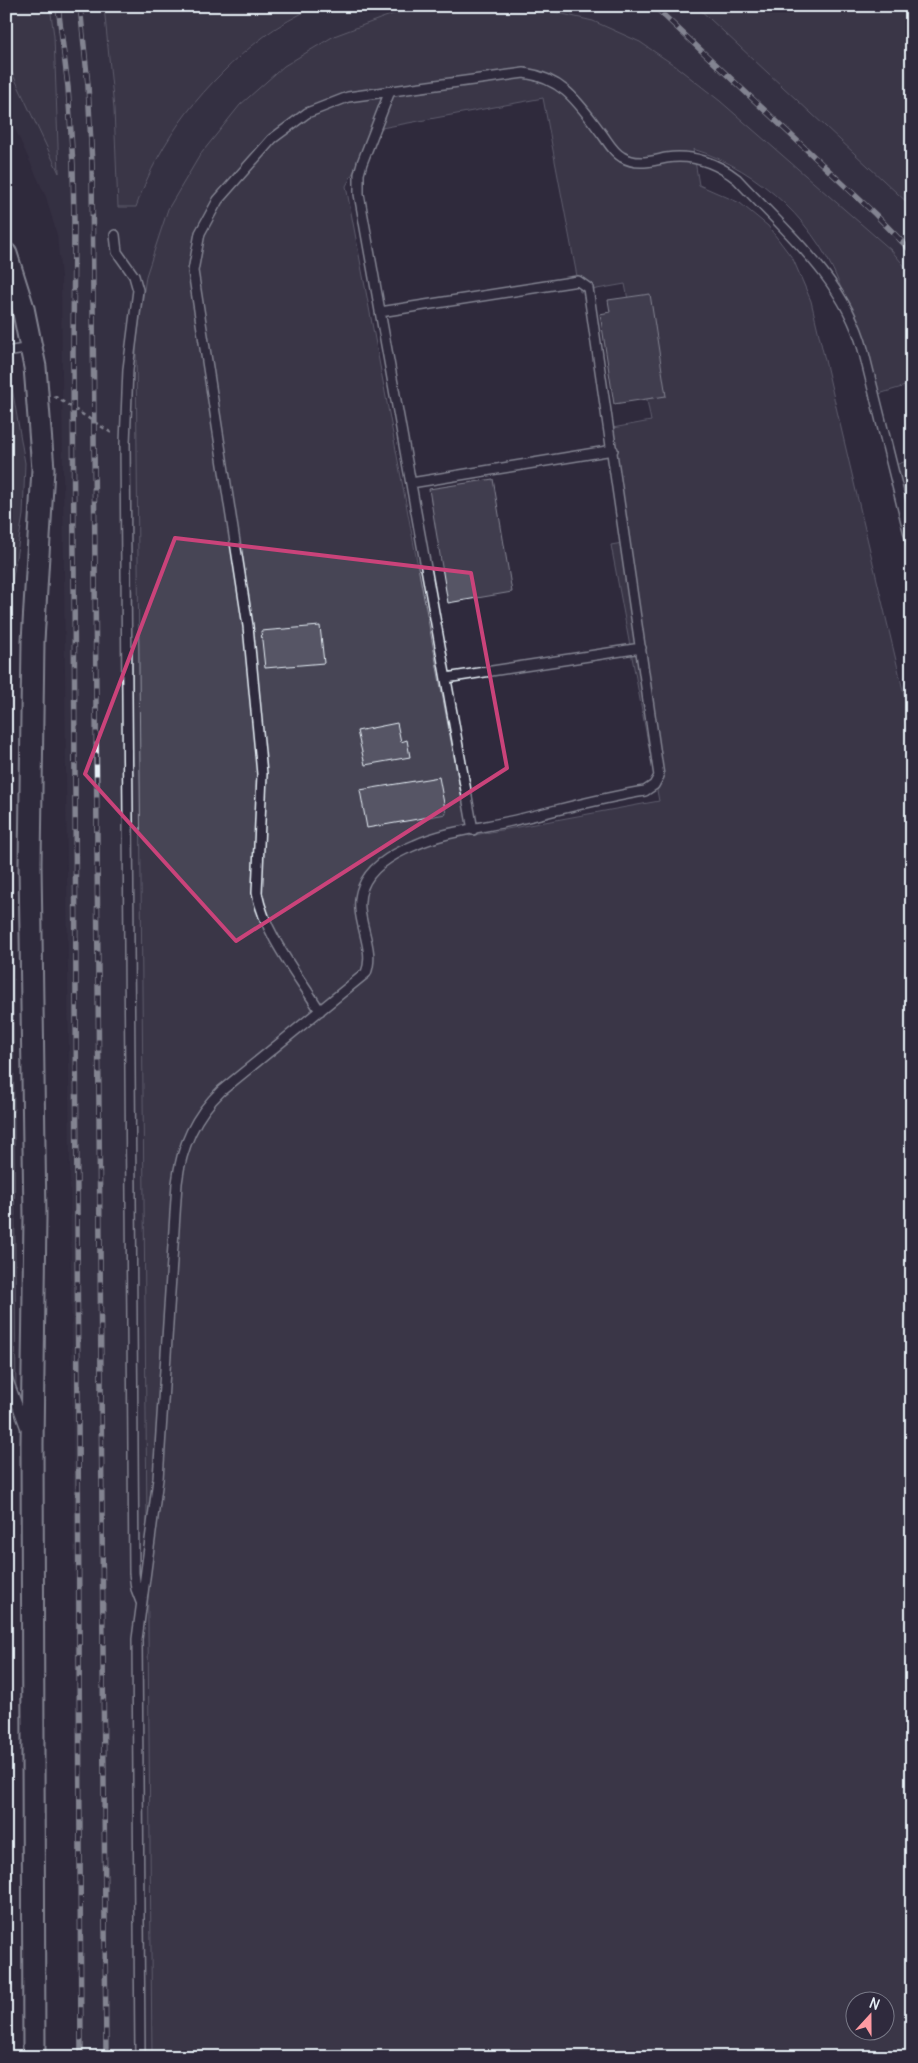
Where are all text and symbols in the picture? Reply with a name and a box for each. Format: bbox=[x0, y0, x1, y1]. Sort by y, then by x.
north arrow bbox=[846, 1990, 896, 2040]
text: N bbox=[867, 1994, 882, 2014]

